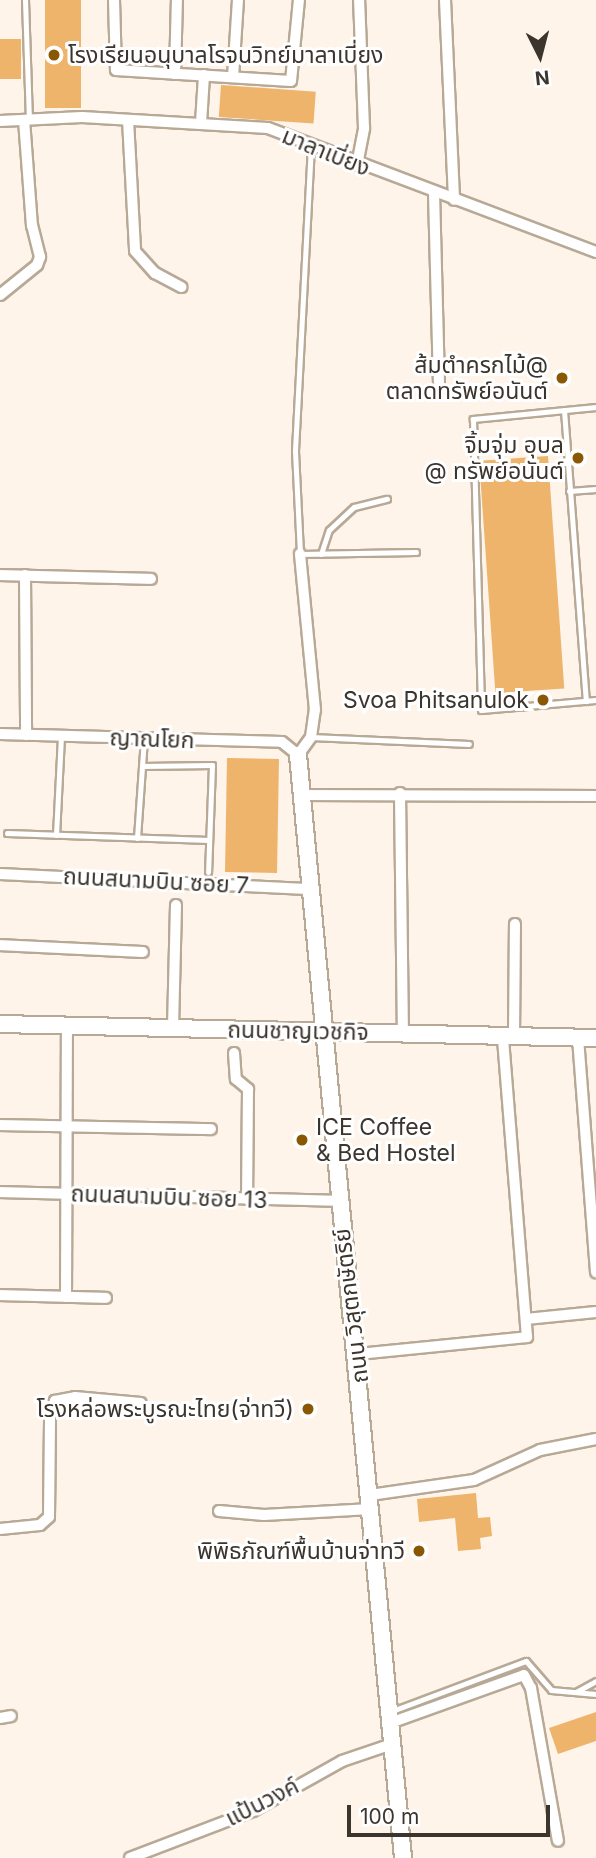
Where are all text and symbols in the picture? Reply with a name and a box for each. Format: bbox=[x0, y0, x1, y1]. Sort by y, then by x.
north arrow bbox=[505, 21, 575, 91]
place label: โรงเรียนอนุบาลโรจนวิทย์มาลาเบี่ยง bbox=[68, 41, 383, 69]
marker: โรงเรียนอนุบาลโรจนวิทย์มาลาเบี่ยง bbox=[46, 47, 62, 63]
text: N bbox=[534, 65, 551, 90]
street label: มาลาเบี่ยง bbox=[278, 122, 374, 182]
place label: ส้มตำครกไม้@ ตลาดทรัพย์อนันต์ bbox=[386, 351, 548, 405]
marker: ส้มตำครกไม้@ ตลาดทรัพย์อนันต์ bbox=[554, 370, 570, 386]
place label: จิ้มจุ่ม อุบล @ ทรัพย์อนันต์ bbox=[424, 431, 564, 485]
marker: จิ้มจุ่ม อุบล @ ทรัพย์อนันต์ bbox=[570, 450, 586, 466]
place label: Svoa Phitsanulok bbox=[343, 686, 529, 714]
marker: Svoa Phitsanulok bbox=[535, 692, 551, 708]
street label: ญาณโยก bbox=[109, 724, 195, 754]
street label: ถนนสนามบิน ซอย 7 bbox=[62, 862, 250, 900]
street label: ถนนชาญเวชกิจ bbox=[227, 1016, 369, 1046]
place label: ICE Coffee & Bed Hostel bbox=[316, 1113, 456, 1167]
marker: ICE Coffee & Bed Hostel bbox=[294, 1132, 310, 1148]
street label: ถนนสนามบิน ซอย 13 bbox=[70, 1180, 268, 1214]
street label: ถนน วิสุตกษัตริย์ bbox=[328, 1227, 374, 1385]
place label: โรงหล่อพระบูรณะไทย(จ่าทวี) bbox=[37, 1395, 294, 1423]
marker: โรงหล่อพระบูรณะไทย(จ่าทวี) bbox=[300, 1401, 316, 1417]
place label: พิพิธภัณฑ์พื้นบ้านจ่าทวี bbox=[197, 1537, 405, 1565]
marker: พิพิธภัณฑ์พื้นบ้านจ่าทวี bbox=[411, 1543, 427, 1559]
street label: แป้นวงค์ bbox=[221, 1772, 303, 1832]
scale bar bbox=[351, 1792, 554, 1836]
text: 100 m bbox=[360, 1804, 419, 1829]

